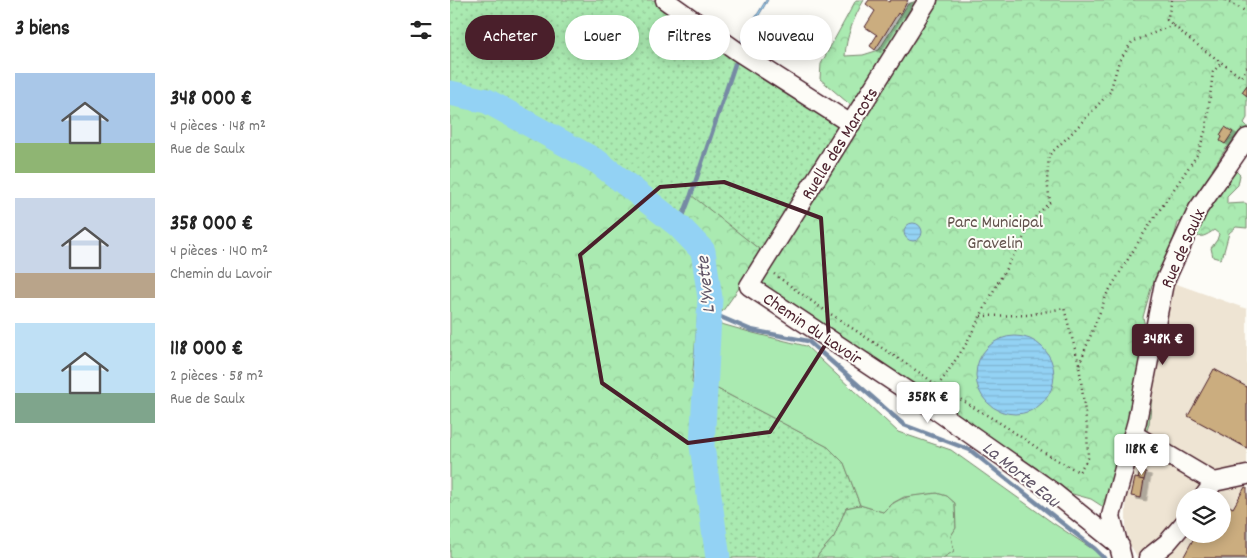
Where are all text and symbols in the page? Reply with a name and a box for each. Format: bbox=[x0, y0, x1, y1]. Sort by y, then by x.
text: 3 biens bbox=[15, 15, 70, 45]
chip: Acheter bbox=[465, 15, 555, 60]
chip: Louer bbox=[565, 15, 639, 60]
chip: Filtres bbox=[649, 15, 730, 60]
chip: Nouveau bbox=[740, 15, 832, 60]
icon: filters bbox=[407, 16, 435, 44]
street label: Ruelle des Marcots bbox=[797, 83, 886, 205]
text: 348 000 € bbox=[170, 85, 252, 115]
icon: home bbox=[55, 93, 115, 153]
text: 4 pièces · 148 m² bbox=[170, 115, 266, 138]
text: Rue de Saulx bbox=[170, 138, 245, 161]
street label: Rue de Saulx bbox=[1156, 205, 1213, 293]
text: 358 000 € bbox=[170, 210, 253, 240]
park label: Parc Municipal Gravelin bbox=[947, 211, 1044, 257]
icon: home bbox=[55, 218, 115, 278]
text: 4 pièces · 140 m² bbox=[170, 240, 268, 263]
water label: L'Yvette bbox=[691, 253, 724, 314]
text: Chemin du Lavoir bbox=[170, 263, 272, 286]
street label: Chemin du Lavoir bbox=[757, 288, 866, 373]
pin: 348K € bbox=[1122, 324, 1204, 366]
text: 348K € bbox=[1143, 328, 1183, 351]
text: 118 000 € bbox=[170, 335, 243, 365]
icon: home bbox=[55, 343, 115, 403]
text: 2 pièces · 58 m² bbox=[170, 365, 263, 388]
pin: 358K € bbox=[887, 382, 969, 424]
text: 358K € bbox=[908, 386, 948, 409]
text: Rue de Saulx bbox=[170, 388, 245, 411]
pin: 118K € bbox=[1101, 434, 1183, 476]
water label: La Morte Eau bbox=[975, 436, 1066, 517]
text: 118K € bbox=[1125, 438, 1159, 461]
map controls bbox=[1176, 488, 1231, 543]
button: layers bbox=[1176, 488, 1231, 543]

